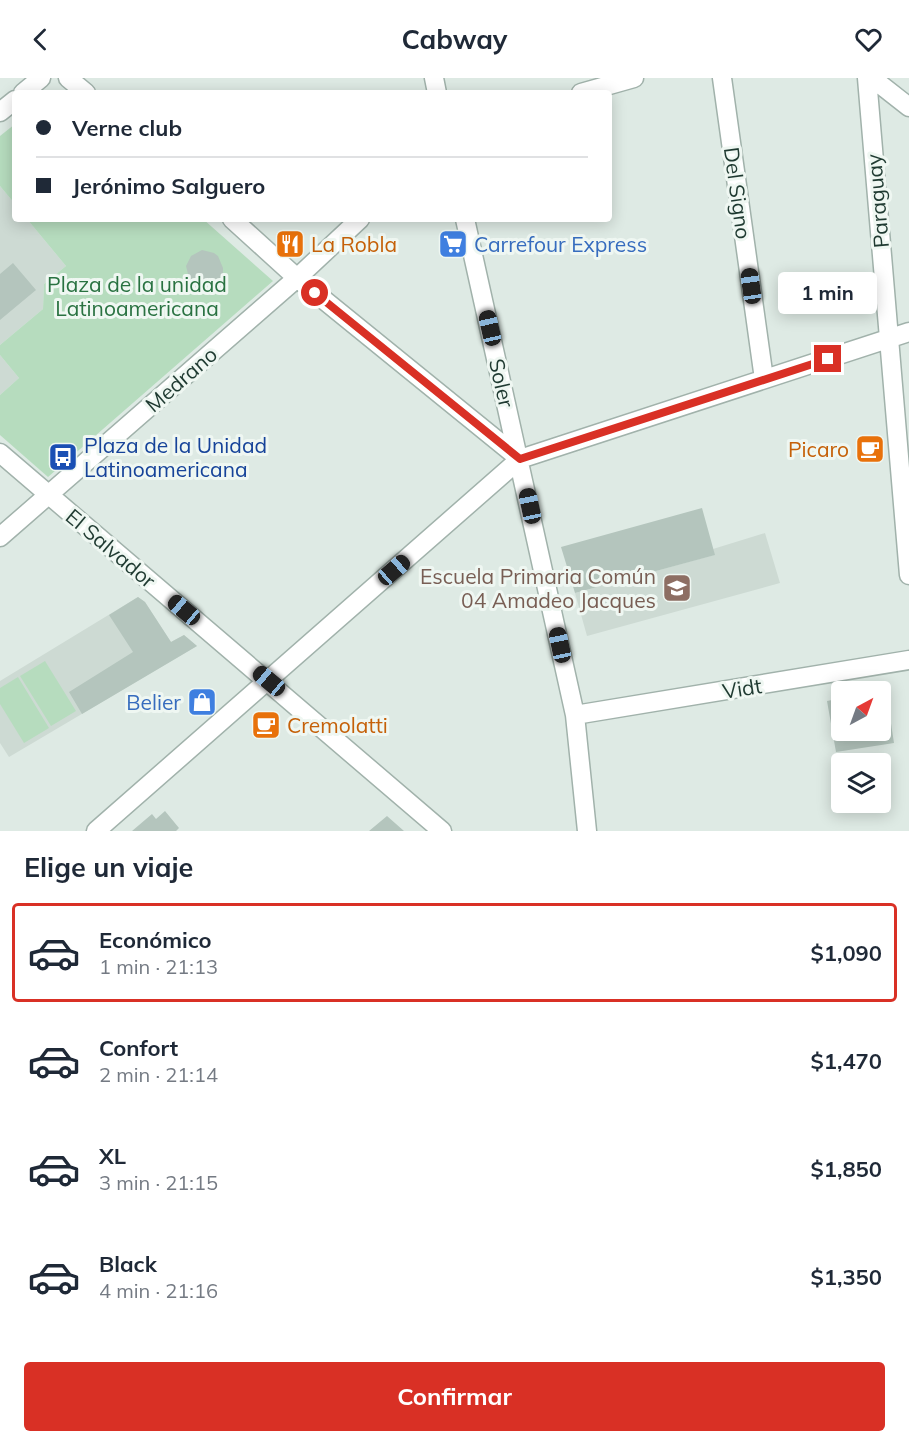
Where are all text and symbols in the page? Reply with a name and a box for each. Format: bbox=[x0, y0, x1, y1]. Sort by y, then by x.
text: Cabway bbox=[401, 22, 508, 56]
icon: back bbox=[24, 23, 57, 56]
icon: heart bbox=[852, 23, 885, 56]
text: Verne club bbox=[72, 114, 182, 142]
street label: Del Signo bbox=[719, 145, 757, 241]
street label: Paraguay bbox=[860, 153, 894, 249]
text: Jerónimo Salguero bbox=[72, 172, 265, 200]
restaurant icon: La Robla bbox=[274, 228, 306, 260]
supermarket icon: Carrefour Express bbox=[437, 228, 469, 260]
place label: La Robla bbox=[311, 231, 397, 257]
place label: Carrefour Express bbox=[474, 231, 647, 257]
car bbox=[740, 267, 762, 305]
park label: Plaza de la unidad Latinoamericana bbox=[47, 271, 227, 321]
callout: 1 min bbox=[778, 272, 878, 314]
route start bbox=[301, 279, 328, 306]
text: 1 min bbox=[801, 280, 854, 305]
car bbox=[477, 308, 503, 348]
street label: Medrano bbox=[140, 341, 222, 417]
route end bbox=[814, 345, 841, 372]
street label: Soler bbox=[484, 356, 520, 410]
place label: Plaza de la Unidad Latinoamericana bbox=[84, 432, 267, 482]
cafe icon: Picaro bbox=[854, 433, 886, 465]
place label: Picaro bbox=[788, 436, 849, 462]
bus stop icon: Plaza de la Unidad Latinoamericana bbox=[47, 441, 79, 473]
car bbox=[517, 487, 543, 525]
street label: El Salvador bbox=[61, 503, 161, 593]
car bbox=[375, 551, 413, 589]
place label: Escuela Primaria Común 04 Amadeo Jacques bbox=[420, 563, 656, 613]
school or university icon: Escuela Primaria Común 04 Amadeo Jacques bbox=[661, 572, 693, 604]
car bbox=[164, 592, 204, 628]
car bbox=[547, 626, 573, 664]
car bbox=[249, 663, 289, 699]
street label: Vidt bbox=[720, 672, 764, 704]
north arrow bbox=[831, 681, 891, 741]
map controls bbox=[831, 681, 891, 813]
shop icon: Belier bbox=[186, 686, 218, 718]
place label: Belier bbox=[126, 689, 181, 715]
cafe icon: Cremolatti bbox=[250, 709, 282, 741]
place label: Cremolatti bbox=[287, 712, 388, 738]
button: layers bbox=[831, 753, 891, 813]
text: Elige un viaje bbox=[24, 850, 193, 884]
icon: car bbox=[27, 926, 81, 980]
text: Económico bbox=[99, 926, 212, 954]
text: $1,090 bbox=[811, 939, 882, 967]
text: 1 min · 21:13 bbox=[99, 954, 218, 979]
icon: car bbox=[27, 1034, 81, 1088]
text: Confort bbox=[99, 1034, 178, 1062]
text: $1,470 bbox=[811, 1047, 882, 1075]
text: 2 min · 21:14 bbox=[99, 1062, 218, 1087]
icon: car bbox=[27, 1142, 81, 1196]
text: XL bbox=[99, 1142, 126, 1170]
text: $1,850 bbox=[811, 1155, 882, 1183]
text: 3 min · 21:15 bbox=[99, 1170, 218, 1195]
icon: car bbox=[27, 1250, 81, 1304]
text: Black bbox=[99, 1250, 157, 1278]
text: $1,350 bbox=[811, 1263, 882, 1291]
text: 4 min · 21:16 bbox=[99, 1278, 218, 1303]
button: Confirmar bbox=[24, 1362, 885, 1431]

